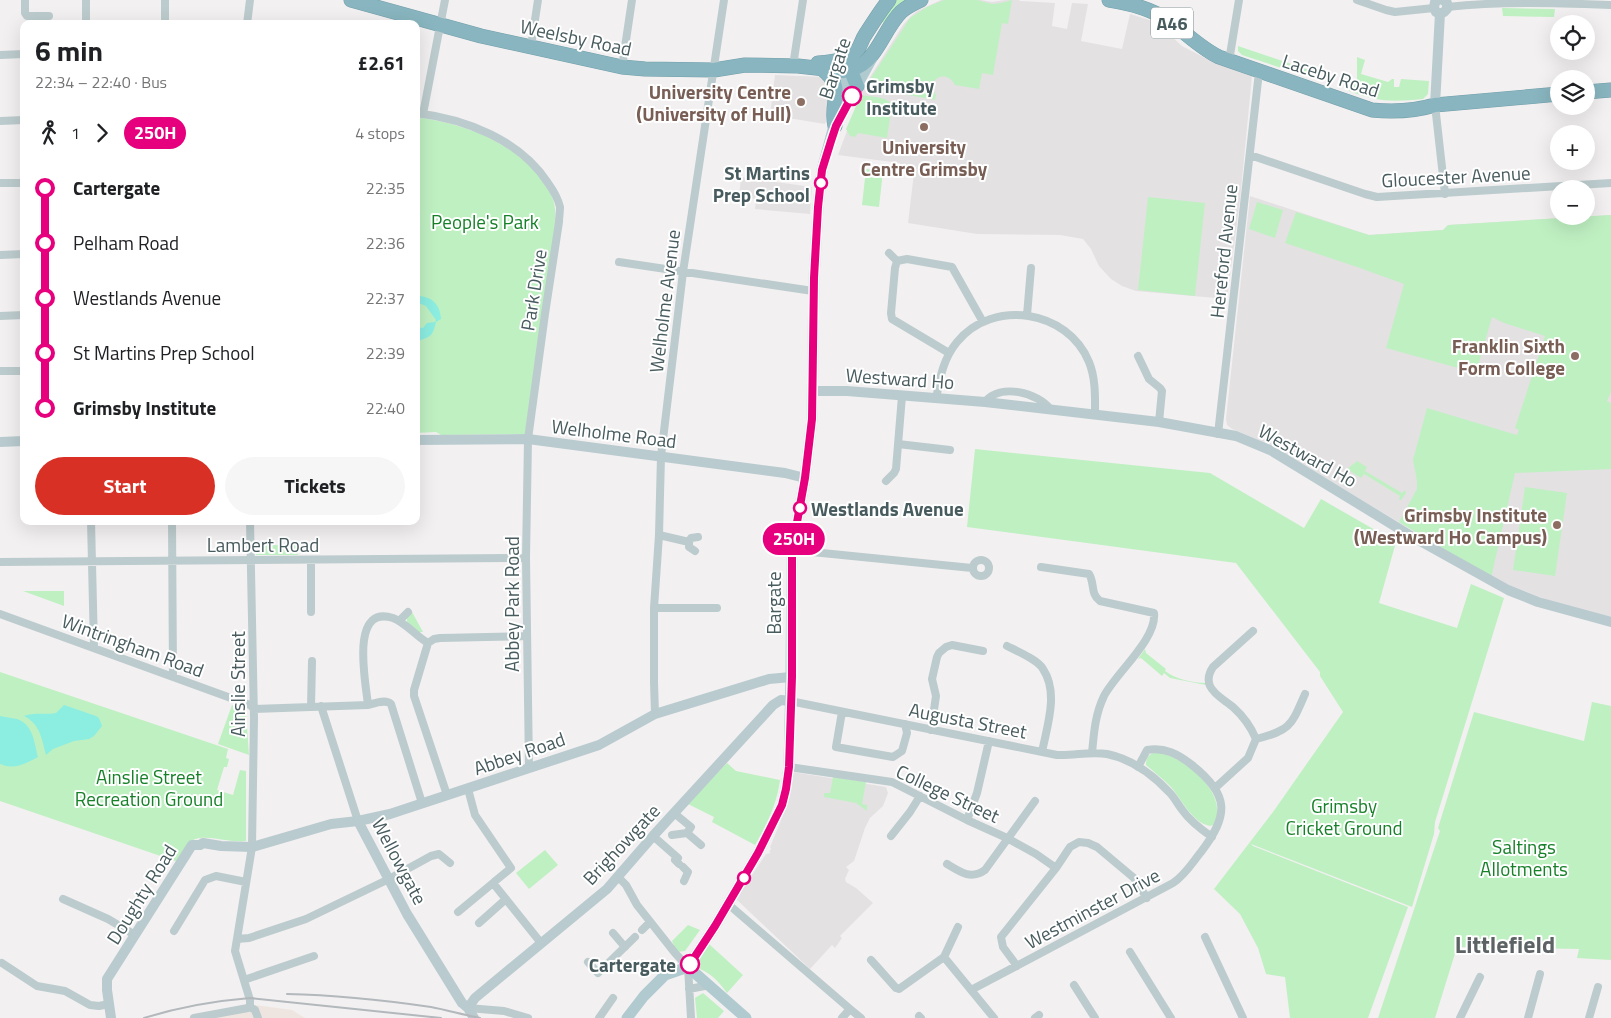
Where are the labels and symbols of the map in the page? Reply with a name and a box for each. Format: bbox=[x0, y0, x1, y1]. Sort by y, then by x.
road number: A46 bbox=[1151, 7, 1193, 38]
street label: Weelsby Road bbox=[518, 11, 634, 63]
street label: Bargate bbox=[810, 33, 858, 103]
street label: Laceby Road bbox=[1279, 46, 1383, 104]
place label: Grimsby Institute bbox=[866, 71, 937, 122]
place label: University Centre (University of Hull) bbox=[636, 77, 791, 128]
marker: Grimsby Institute bbox=[842, 86, 862, 106]
marker: University Centre (University of Hull) bbox=[795, 96, 807, 108]
marker: University Centre Grimsby bbox=[918, 121, 930, 133]
place label: University Centre Grimsby bbox=[861, 132, 988, 183]
place label: St Martins Prep School bbox=[713, 158, 810, 209]
street label: Gloucester Avenue bbox=[1381, 158, 1531, 194]
marker: St Martins Prep School bbox=[814, 176, 828, 190]
street label: Hereford Avenue bbox=[1202, 183, 1244, 319]
park label: People's Park bbox=[431, 207, 539, 236]
street label: Welholme Avenue bbox=[641, 228, 687, 374]
street label: Park Drive bbox=[512, 247, 554, 333]
place label: Franklin Sixth Form College bbox=[1452, 331, 1565, 382]
marker: Franklin Sixth Form College bbox=[1569, 350, 1581, 362]
street label: Westward Ho bbox=[845, 360, 955, 396]
street label: Welholme Road bbox=[550, 411, 678, 455]
street label: Westward Ho bbox=[1253, 416, 1363, 494]
place label: Westlands Avenue bbox=[811, 494, 964, 523]
place label: Grimsby Institute (Westward Ho Campus) bbox=[1354, 500, 1547, 551]
marker: Westlands Avenue bbox=[793, 501, 807, 515]
marker: Grimsby Institute (Westward Ho Campus) bbox=[1551, 519, 1563, 531]
line badge: 250H bbox=[759, 523, 829, 555]
street label: Lambert Road bbox=[207, 530, 319, 559]
street label: Abbey Park Road bbox=[497, 536, 526, 672]
street label: Bargate bbox=[759, 571, 788, 635]
street label: Wintringham Road bbox=[58, 606, 208, 684]
street label: Ainslie Street bbox=[223, 631, 252, 737]
street label: Augusta Street bbox=[907, 694, 1030, 746]
street label: Abbey Road bbox=[469, 724, 569, 782]
street label: College Street bbox=[892, 756, 1005, 830]
park label: Ainslie Street Recreation Ground bbox=[75, 762, 223, 813]
park label: Grimsby Cricket Ground bbox=[1286, 791, 1402, 842]
street label: Brighowgate bbox=[576, 797, 666, 891]
street label: Wellowgate bbox=[365, 812, 435, 910]
park label: Saltings Allotments bbox=[1480, 832, 1568, 883]
street label: Doughty Road bbox=[99, 838, 183, 950]
street label: Westminster Drive bbox=[1019, 860, 1165, 956]
unlabelled marker bbox=[737, 871, 751, 885]
district label: Littlefield bbox=[1455, 926, 1555, 962]
place label: Cartergate bbox=[589, 950, 676, 979]
marker: Cartergate bbox=[680, 954, 700, 974]

